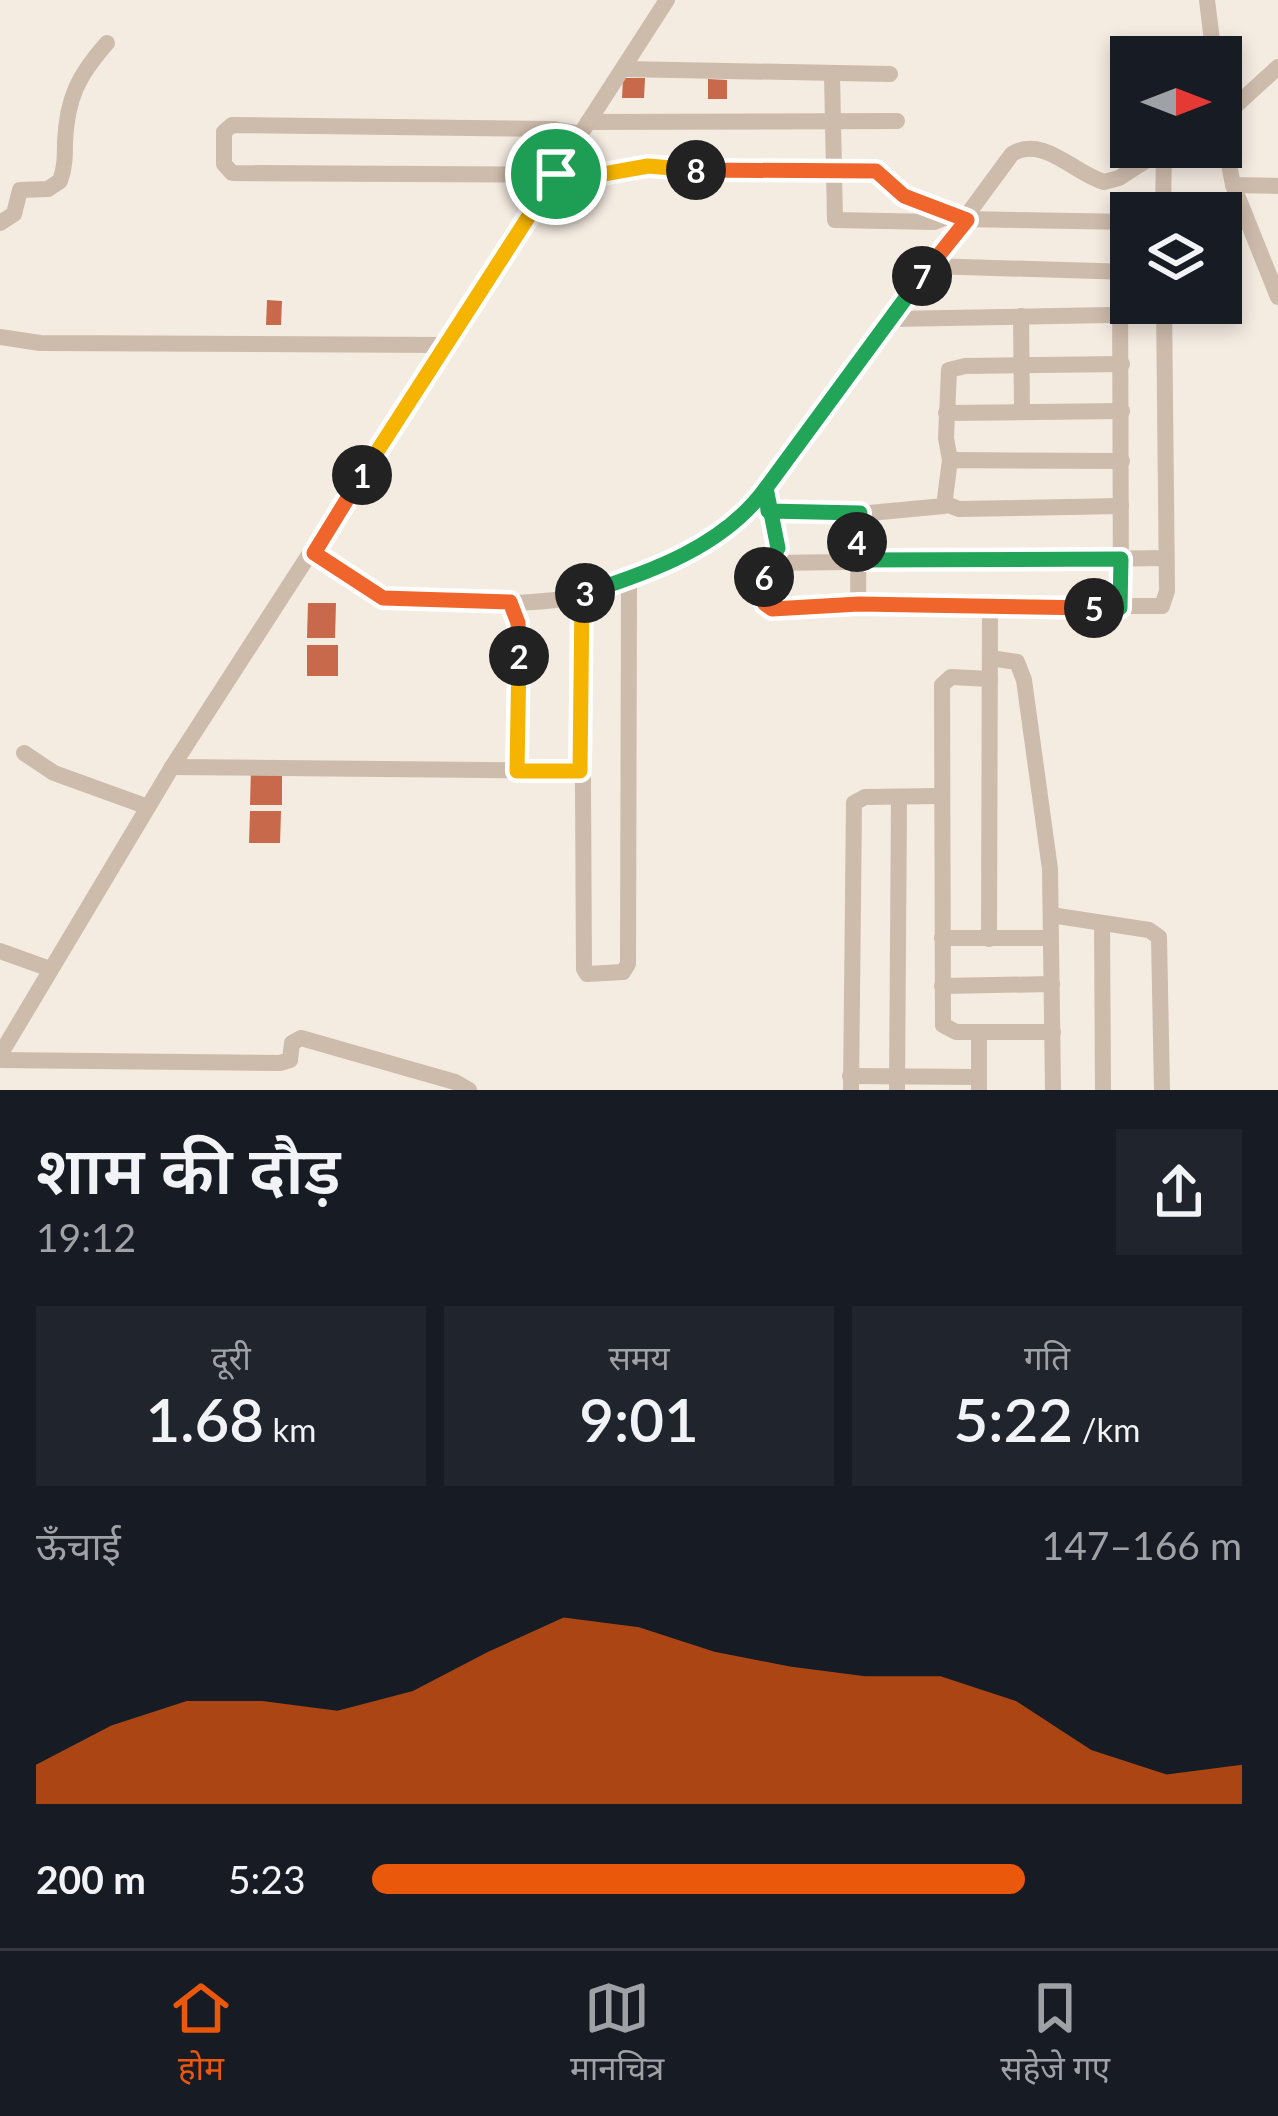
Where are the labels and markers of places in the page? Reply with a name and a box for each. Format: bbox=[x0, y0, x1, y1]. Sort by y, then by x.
pin bbox=[505, 123, 607, 225]
pin: 8 bbox=[666, 140, 726, 200]
pin: 7 bbox=[892, 246, 952, 306]
pin: 1 bbox=[332, 445, 392, 505]
pin: 4 bbox=[827, 512, 887, 572]
pin: 6 bbox=[734, 547, 794, 607]
pin: 3 bbox=[555, 563, 615, 623]
pin: 5 bbox=[1064, 578, 1124, 638]
pin: 2 bbox=[489, 626, 549, 686]

